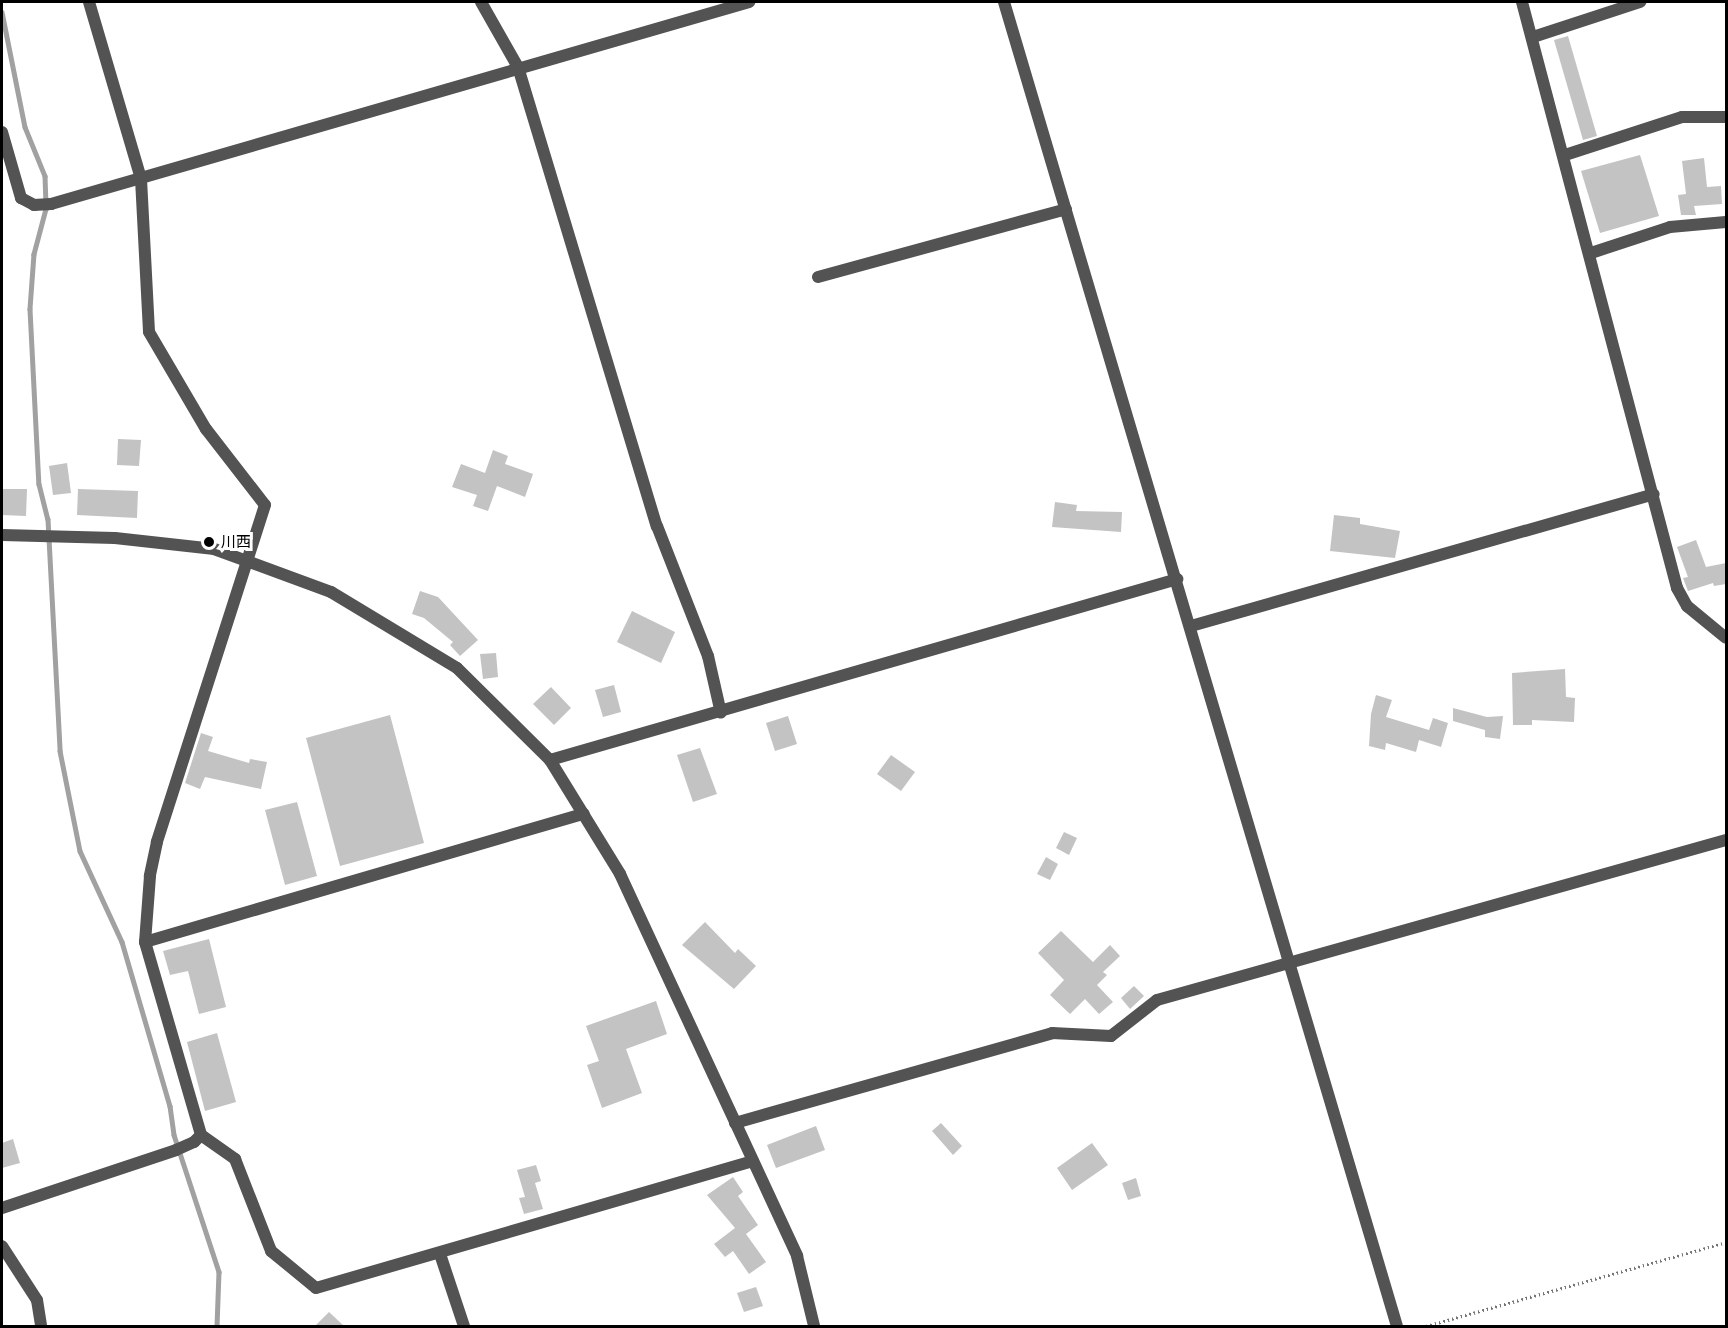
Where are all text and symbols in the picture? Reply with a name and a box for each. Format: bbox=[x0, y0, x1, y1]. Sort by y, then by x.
place label: 川西 bbox=[221, 533, 251, 551]
marker: 川西 bbox=[202, 535, 216, 549]

